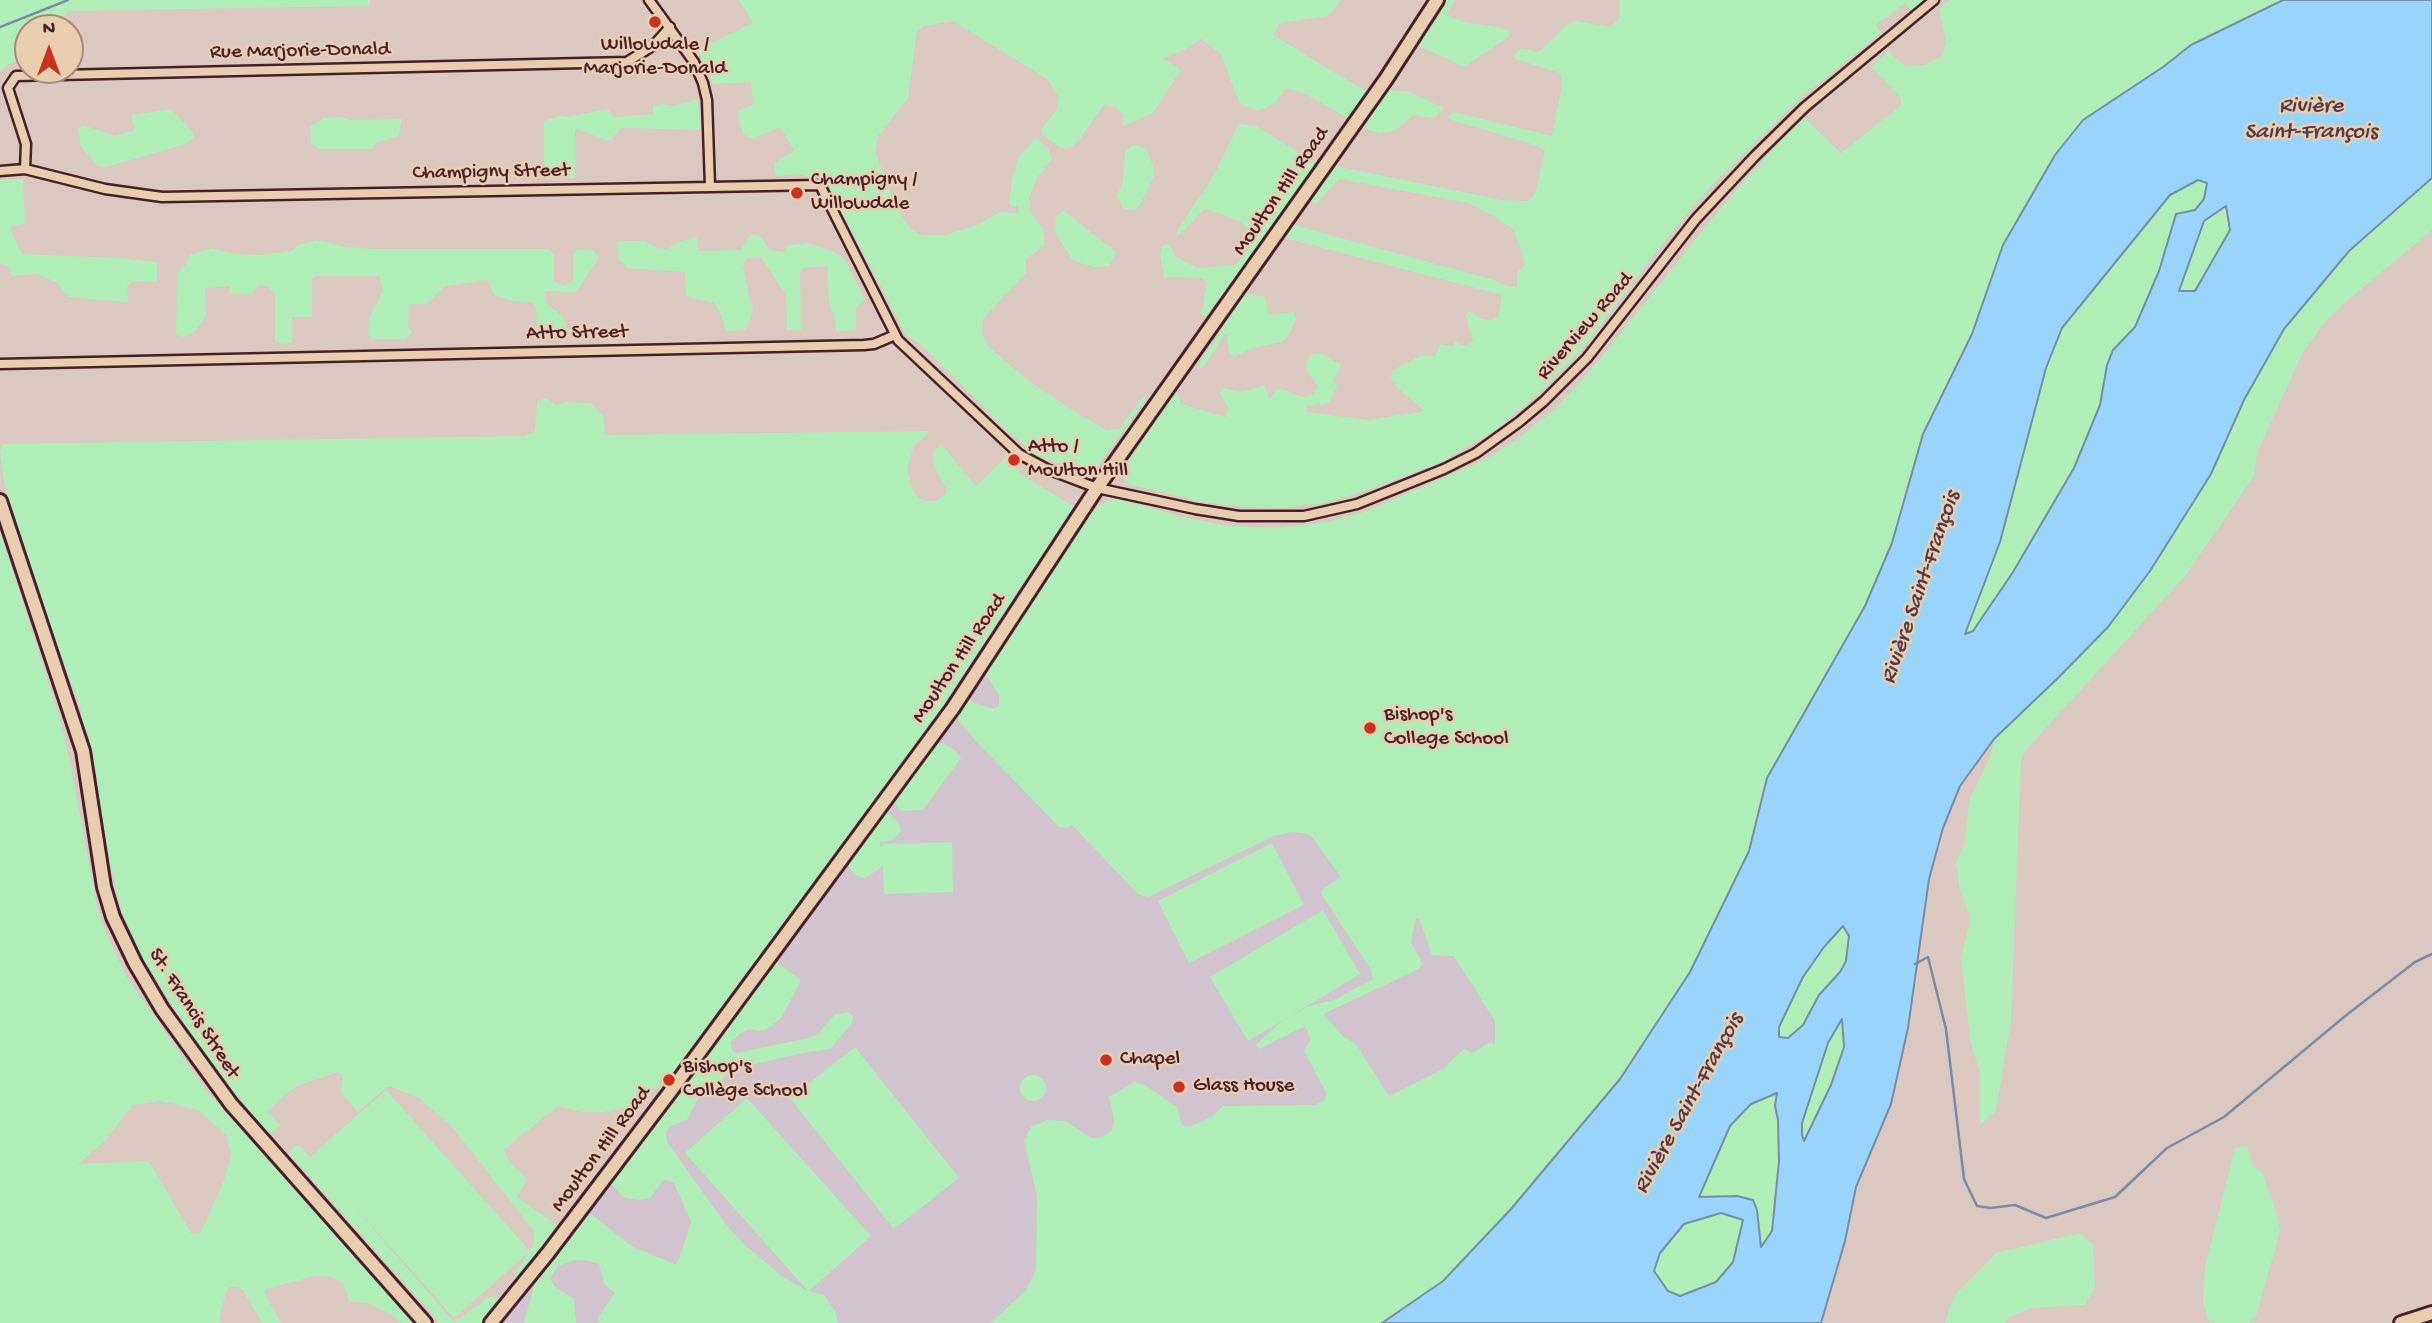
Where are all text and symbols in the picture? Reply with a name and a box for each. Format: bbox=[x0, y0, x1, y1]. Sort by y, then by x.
north arrow bbox=[14, 14, 84, 84]
marker: Willowdale / Marjorie-Donald bbox=[647, 14, 663, 30]
text: N bbox=[43, 18, 55, 41]
place label: Willowdale / Marjorie-Donald bbox=[583, 33, 727, 83]
street label: Rue Marjorie-Donald bbox=[210, 38, 390, 66]
water label: Rivière Saint-François bbox=[2245, 93, 2377, 147]
street label: Moulton Hill Road bbox=[1228, 123, 1336, 261]
street label: Champigny Street bbox=[412, 159, 570, 187]
place label: Champigny / Willowdale bbox=[811, 168, 917, 218]
marker: Champigny / Willowdale bbox=[789, 185, 805, 201]
street label: Riverview Road bbox=[1532, 268, 1640, 386]
street label: Atto Street bbox=[526, 321, 628, 347]
place label: Atto / Moulton Hill bbox=[1028, 435, 1128, 485]
marker: Atto / Moulton Hill bbox=[1006, 452, 1022, 468]
water label: Rivière Saint-François bbox=[1876, 488, 1968, 688]
street label: Moulton Hill Road bbox=[907, 589, 1013, 729]
place label: Bishop's College School bbox=[1384, 703, 1509, 753]
marker: Bishop's College School bbox=[1362, 720, 1378, 736]
street label: St. Francis Street bbox=[142, 944, 244, 1084]
water label: Rivière Saint-François bbox=[1629, 1009, 1751, 1199]
place label: Chapel bbox=[1120, 1047, 1180, 1073]
marker: Chapel bbox=[1098, 1052, 1114, 1068]
place label: Bishop's Collège School bbox=[683, 1055, 808, 1105]
marker: Bishop's Collège School bbox=[661, 1072, 677, 1088]
place label: Glass House bbox=[1193, 1074, 1294, 1100]
marker: Glass House bbox=[1171, 1079, 1187, 1095]
street label: Moulton Hill Road bbox=[547, 1082, 657, 1218]

